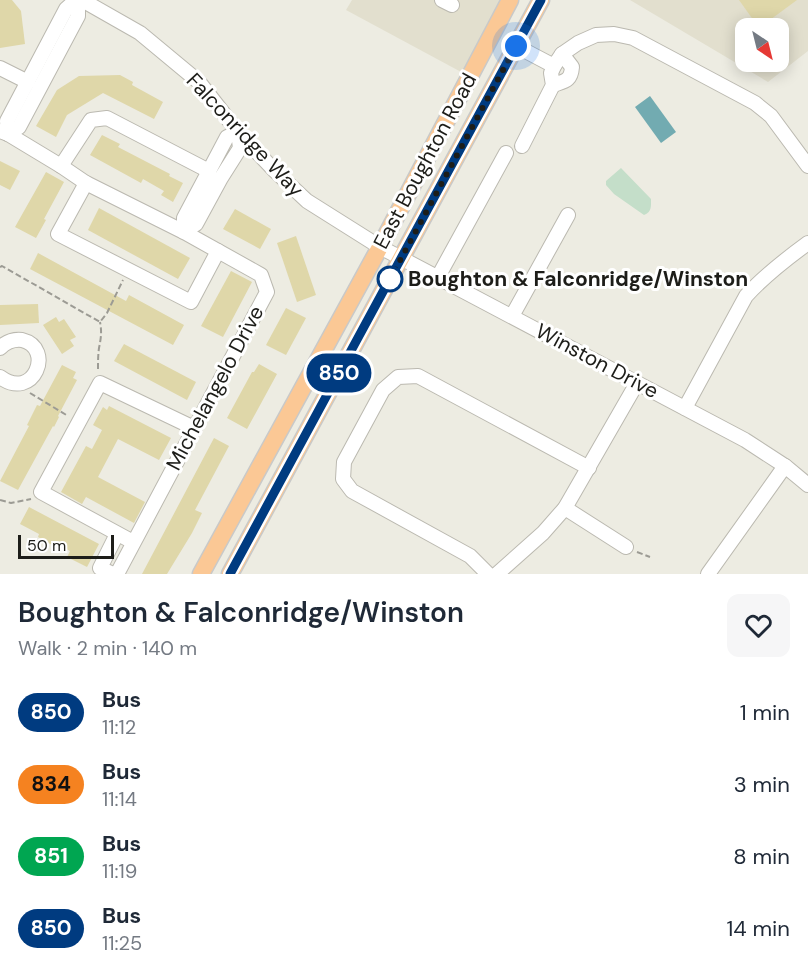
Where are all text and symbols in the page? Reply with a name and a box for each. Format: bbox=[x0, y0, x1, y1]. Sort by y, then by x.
north arrow bbox=[735, 18, 789, 72]
map controls bbox=[735, 18, 789, 72]
your location bbox=[501, 31, 531, 61]
street label: Falconridge Way bbox=[180, 67, 310, 203]
street label: East Boughton Road bbox=[367, 68, 483, 254]
place label: Boughton & Falconridge/Winston bbox=[408, 265, 748, 293]
marker: Boughton & Falconridge/Winston bbox=[377, 266, 403, 292]
street label: Michelangelo Drive bbox=[160, 301, 270, 475]
street label: Winston Drive bbox=[531, 317, 663, 405]
line badge: 850 bbox=[304, 354, 374, 392]
text: 850 bbox=[318, 359, 360, 387]
scale bar bbox=[18, 532, 114, 560]
text: 50 m bbox=[27, 535, 66, 556]
text: Boughton & Falconridge/Winston bbox=[18, 594, 464, 631]
button: heart bbox=[727, 594, 790, 657]
text: Walk · 2 min · 140 m bbox=[18, 635, 197, 661]
text: Bus bbox=[102, 685, 141, 714]
text: 850 bbox=[30, 698, 72, 726]
text: 1 min bbox=[740, 698, 790, 727]
text: 11:12 bbox=[102, 714, 136, 740]
text: Bus bbox=[102, 757, 141, 786]
text: 834 bbox=[31, 770, 71, 798]
text: 3 min bbox=[734, 770, 790, 799]
text: 11:14 bbox=[102, 786, 137, 812]
text: Bus bbox=[102, 829, 141, 858]
text: 851 bbox=[34, 842, 68, 870]
text: 8 min bbox=[733, 842, 790, 871]
text: 11:19 bbox=[102, 858, 137, 884]
text: Bus bbox=[102, 901, 141, 930]
text: 850 bbox=[30, 914, 72, 942]
text: 14 min bbox=[726, 914, 790, 943]
text: 11:25 bbox=[102, 930, 142, 956]

